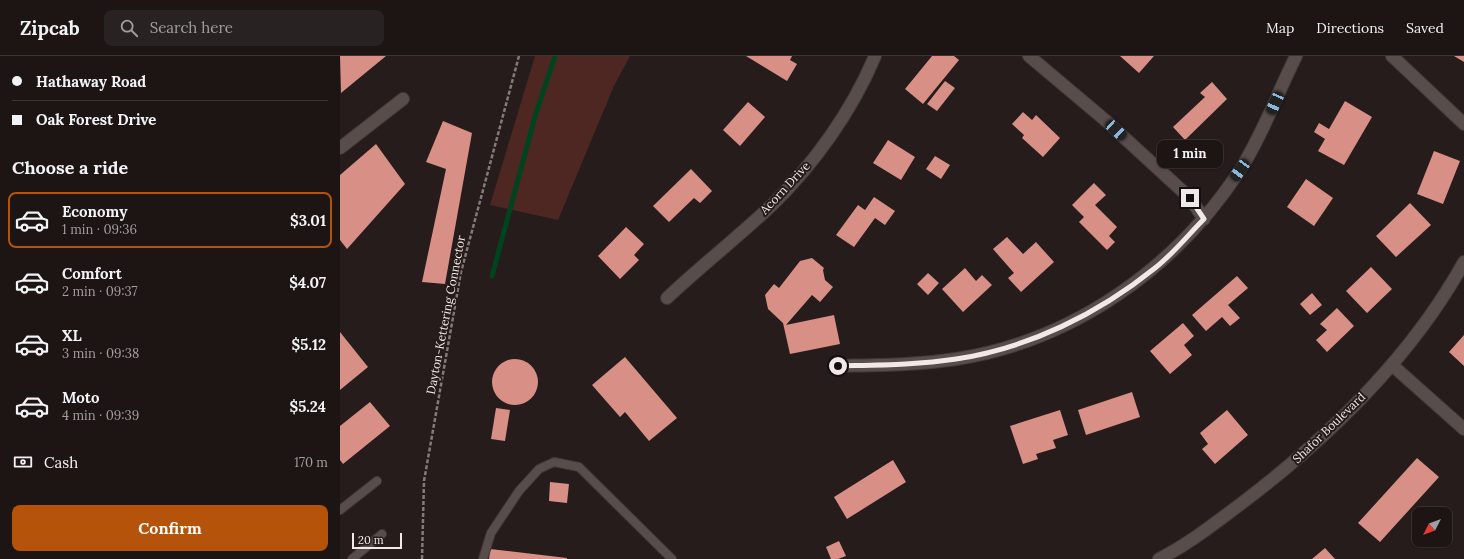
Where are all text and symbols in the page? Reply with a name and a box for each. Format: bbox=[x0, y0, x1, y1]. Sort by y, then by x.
search box bbox=[104, 10, 384, 46]
text: Zipcab bbox=[20, 16, 80, 40]
icon: search bbox=[118, 17, 140, 39]
text: Search here bbox=[150, 18, 233, 37]
text: Map bbox=[1266, 19, 1294, 37]
text: Directions bbox=[1316, 19, 1384, 37]
text: Saved bbox=[1406, 19, 1444, 37]
text: Hathaway Road bbox=[36, 72, 146, 91]
car bbox=[1265, 90, 1285, 116]
text: Oak Forest Drive bbox=[36, 110, 156, 129]
car bbox=[1103, 117, 1129, 143]
callout: 1 min bbox=[1157, 140, 1223, 168]
text: 1 min bbox=[1173, 145, 1207, 162]
text: Choose a ride bbox=[12, 156, 128, 179]
car bbox=[1228, 157, 1252, 183]
street label: Acorn Drive bbox=[756, 158, 813, 218]
route end bbox=[1181, 189, 1199, 207]
icon: car bbox=[14, 202, 50, 238]
text: Economy bbox=[62, 202, 127, 221]
text: $3.01 bbox=[290, 211, 326, 230]
text: 1 min · 09:36 bbox=[62, 221, 137, 238]
street label: Dayton-Kettering Connector bbox=[423, 233, 468, 396]
icon: car bbox=[14, 264, 50, 300]
text: Comfort bbox=[62, 264, 122, 283]
text: $4.07 bbox=[289, 273, 326, 292]
text: 2 min · 09:37 bbox=[62, 283, 137, 300]
icon: car bbox=[14, 326, 50, 362]
text: XL bbox=[62, 326, 82, 345]
text: $5.12 bbox=[291, 335, 326, 354]
text: 3 min · 09:38 bbox=[62, 345, 139, 362]
route start bbox=[829, 357, 847, 375]
icon: car bbox=[14, 388, 50, 424]
text: Moto bbox=[62, 388, 99, 407]
street label: Shafor Boulevard bbox=[1289, 389, 1368, 466]
text: $5.24 bbox=[289, 397, 326, 416]
text: 4 min · 09:39 bbox=[62, 407, 139, 424]
icon: cash bbox=[12, 451, 34, 473]
text: Cash bbox=[44, 453, 78, 472]
text: 170 m bbox=[294, 454, 328, 471]
button: Confirm bbox=[12, 505, 328, 551]
north arrow bbox=[1412, 507, 1452, 547]
map controls bbox=[1412, 507, 1452, 547]
scale bar bbox=[352, 531, 402, 550]
text: 20 m bbox=[358, 533, 383, 547]

